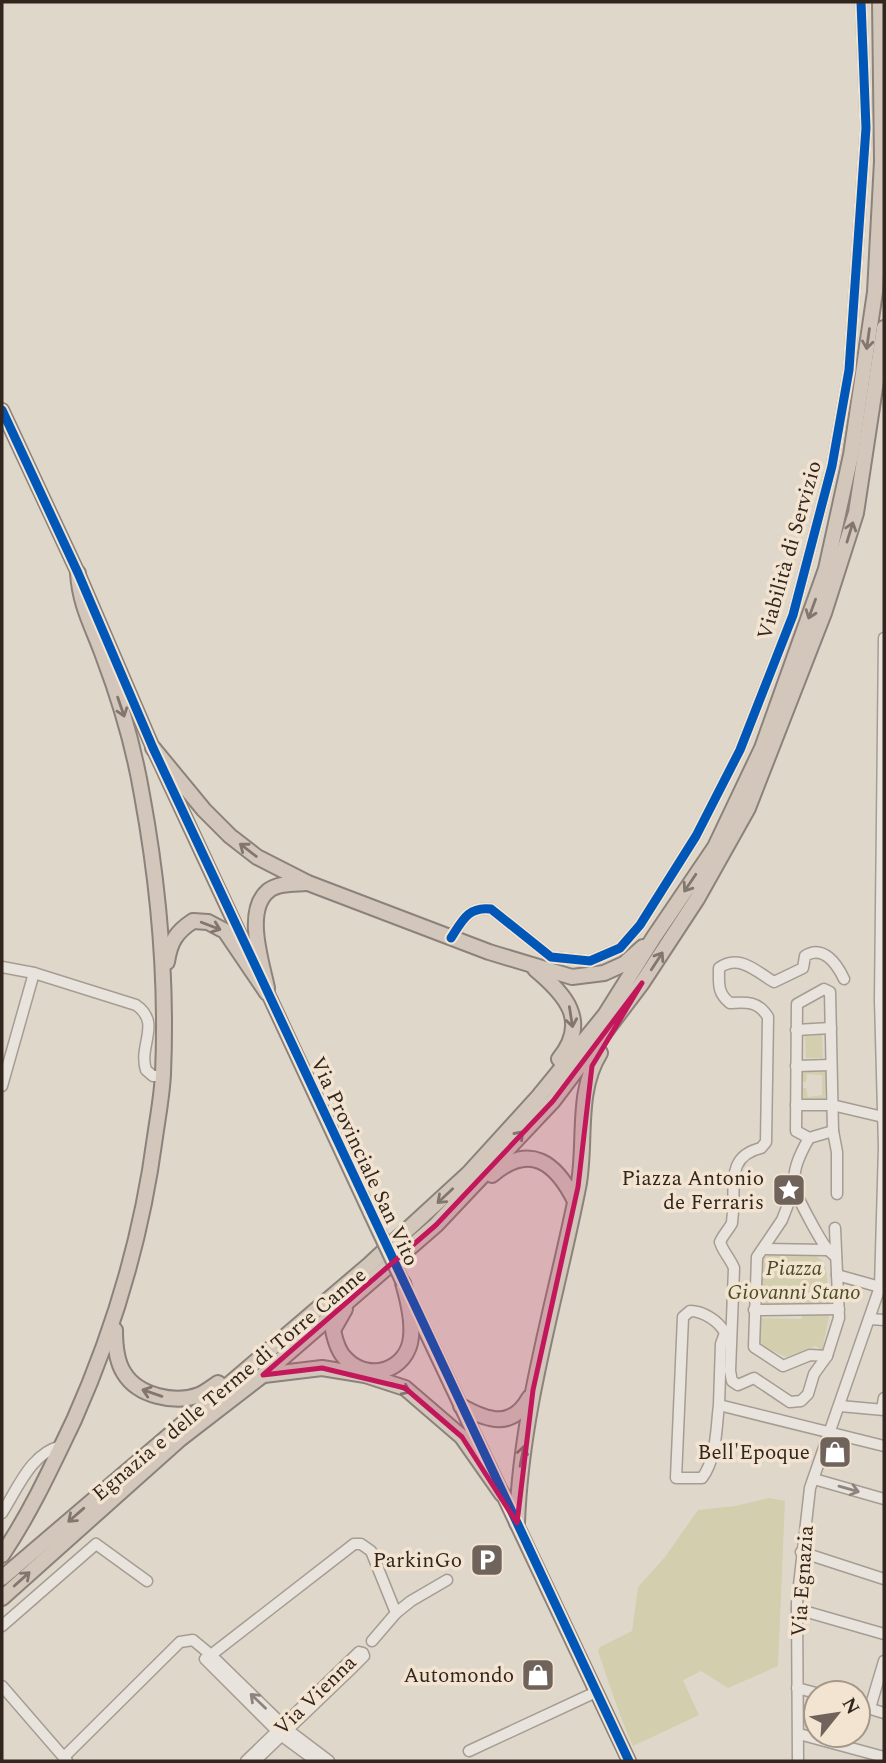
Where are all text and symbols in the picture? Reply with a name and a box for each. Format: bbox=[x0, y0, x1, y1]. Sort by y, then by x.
one-way arrow bbox=[862, 327, 875, 350]
street label: Viabilità di Servizio bbox=[749, 457, 831, 643]
one-way arrow bbox=[844, 521, 857, 543]
one-way arrow bbox=[805, 597, 817, 619]
one-way arrow bbox=[116, 695, 128, 717]
one-way arrow bbox=[239, 843, 258, 858]
one-way arrow bbox=[683, 873, 697, 892]
one-way arrow bbox=[199, 920, 221, 933]
one-way arrow bbox=[650, 952, 664, 971]
one-way arrow bbox=[565, 1005, 578, 1028]
street label: Via Provinciale San Vito bbox=[301, 1051, 427, 1271]
one-way arrow bbox=[508, 1131, 525, 1148]
place label: Piazza Antonio de Ferraris bbox=[621, 1163, 764, 1219]
place icon: Piazza Antonio de Ferraris bbox=[770, 1171, 808, 1209]
one-way arrow bbox=[437, 1187, 454, 1204]
park label: Piazza Giovanni Stano bbox=[727, 1253, 861, 1309]
street label: Egnazia e delle Terme di Torre Canne bbox=[85, 1260, 374, 1509]
one-way arrow bbox=[390, 1382, 411, 1395]
one-way arrow bbox=[142, 1386, 164, 1399]
shop icon: Bell'Epoque bbox=[816, 1433, 854, 1471]
place label: Bell'Epoque bbox=[697, 1437, 810, 1469]
one-way arrow bbox=[516, 1445, 530, 1468]
one-way arrow bbox=[838, 1484, 860, 1497]
one-way arrow bbox=[67, 1507, 85, 1523]
street label: Via Egnazia bbox=[783, 1524, 823, 1638]
parking icon: ParkinGo bbox=[468, 1541, 506, 1579]
place label: ParkinGo bbox=[373, 1545, 462, 1577]
one-way arrow bbox=[13, 1571, 31, 1587]
street label: Via Vienna bbox=[267, 1647, 365, 1744]
shop icon: Automondo bbox=[519, 1656, 557, 1694]
place label: Automondo bbox=[403, 1660, 514, 1692]
north arrow bbox=[802, 1679, 872, 1749]
text: N bbox=[834, 1692, 867, 1720]
one-way arrow bbox=[250, 1693, 267, 1710]

